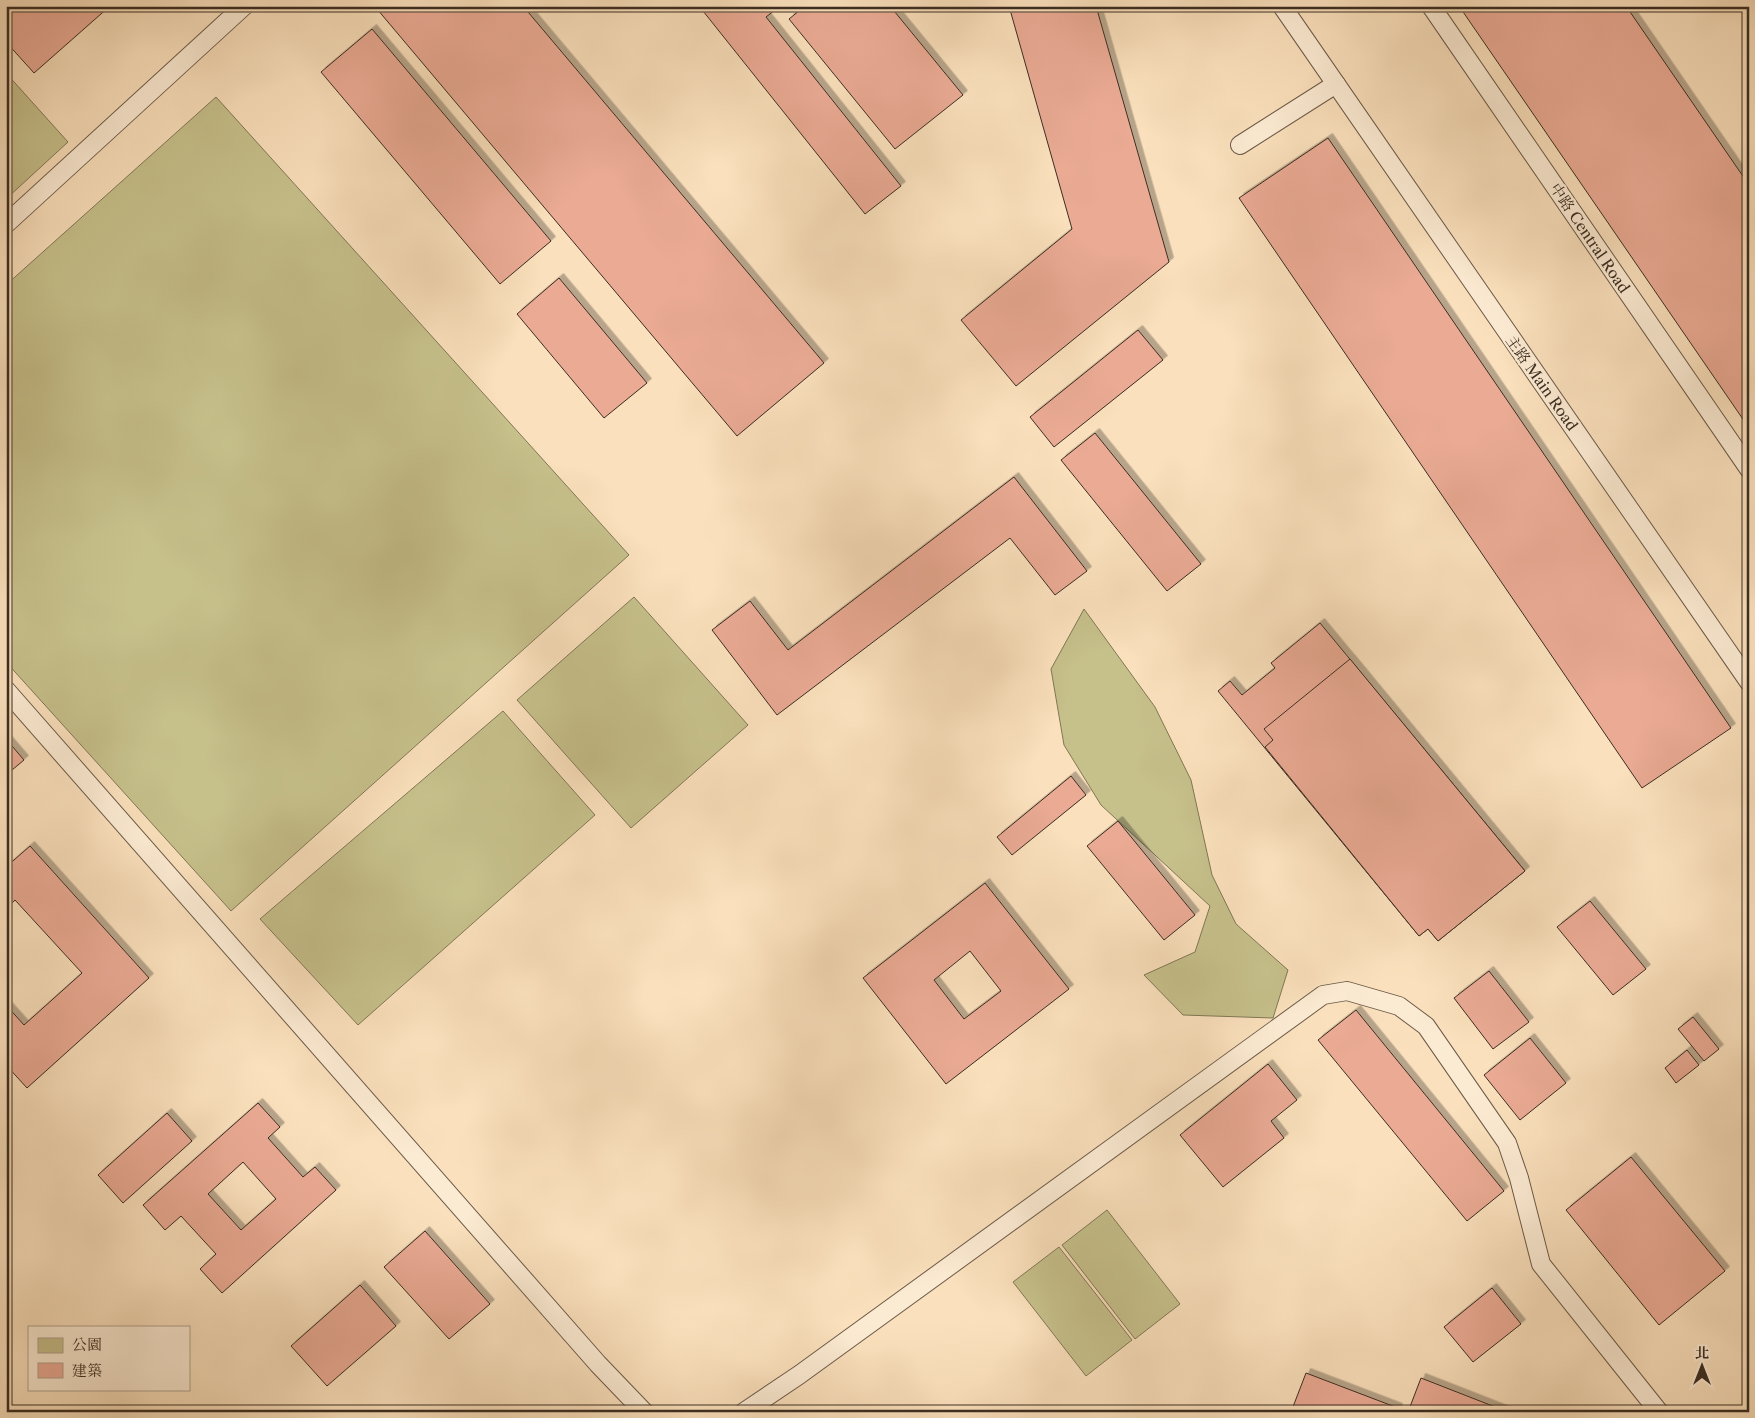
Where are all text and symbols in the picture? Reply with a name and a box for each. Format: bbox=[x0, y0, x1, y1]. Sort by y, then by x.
street label: 中路 Central Road bbox=[1546, 179, 1634, 297]
street label: 主路 Main Road bbox=[1502, 332, 1582, 434]
legend bbox=[28, 1326, 190, 1390]
text: 公園 bbox=[72, 1335, 102, 1354]
north arrow bbox=[1678, 1340, 1728, 1390]
text: 北 bbox=[1695, 1344, 1709, 1362]
text: 建築 bbox=[72, 1361, 102, 1380]

